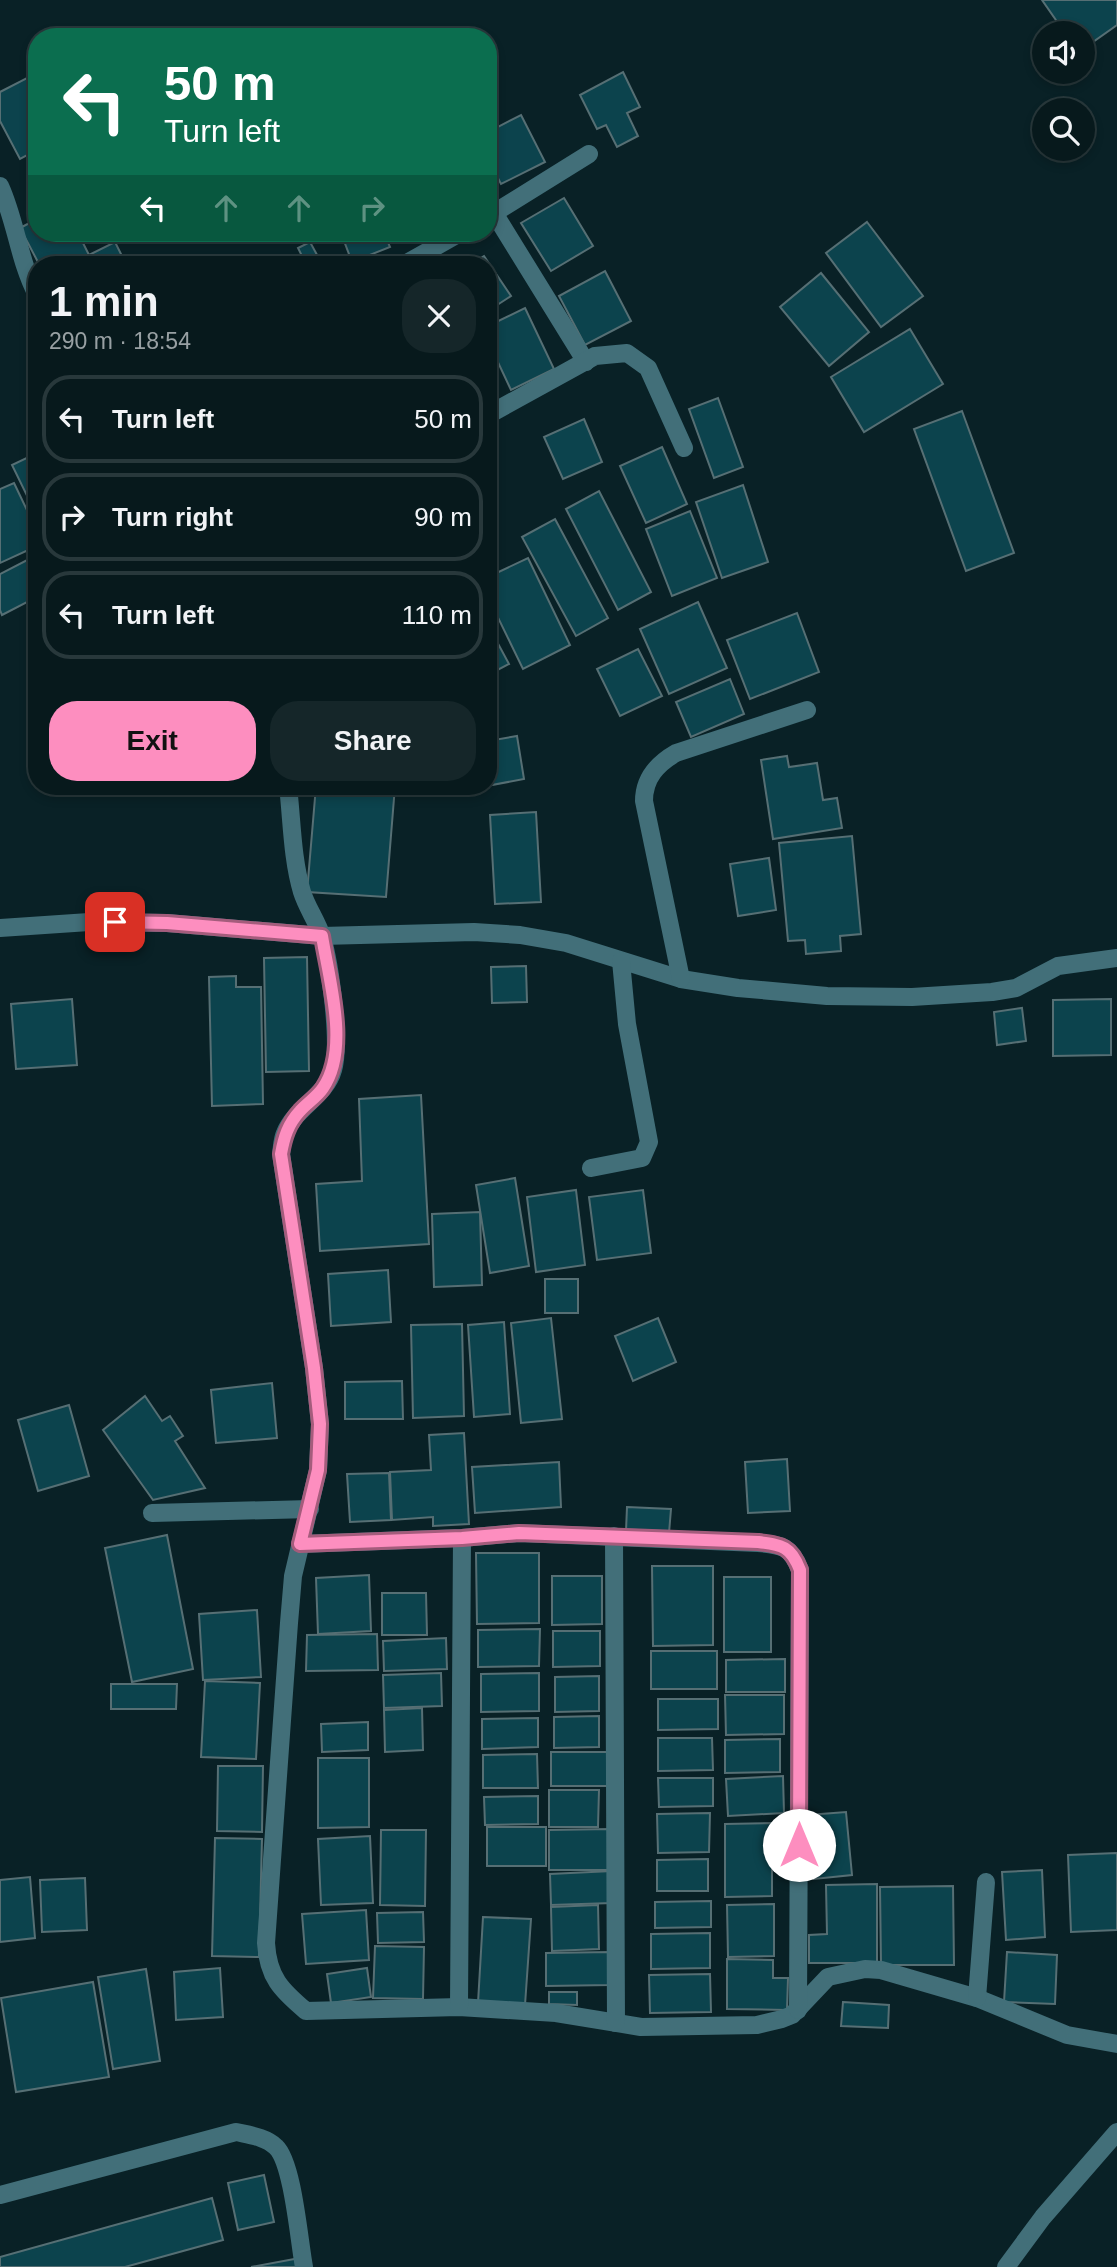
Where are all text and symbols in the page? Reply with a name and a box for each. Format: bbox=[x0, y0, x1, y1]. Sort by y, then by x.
map controls bbox=[1032, 21, 1095, 161]
button: sound bbox=[1032, 21, 1095, 84]
icon: left bbox=[49, 56, 140, 147]
text: 50 m bbox=[164, 56, 276, 110]
button: search bbox=[1032, 98, 1095, 161]
text: Turn left bbox=[164, 113, 280, 149]
icon: left bbox=[134, 189, 172, 227]
icon: ahead bbox=[207, 189, 245, 227]
icon: ahead bbox=[280, 189, 318, 227]
icon: right bbox=[353, 189, 391, 227]
text: 1 min bbox=[49, 278, 159, 325]
button: close bbox=[402, 279, 476, 353]
text: 290 m · 18:54 bbox=[49, 328, 191, 354]
icon: left bbox=[53, 400, 91, 438]
text: Turn left bbox=[112, 404, 214, 434]
text: 50 m bbox=[414, 404, 472, 434]
icon: right bbox=[53, 498, 91, 536]
text: Turn right bbox=[112, 502, 233, 532]
text: 90 m bbox=[414, 502, 472, 532]
icon: left bbox=[53, 596, 91, 634]
text: Turn left bbox=[112, 600, 214, 630]
text: 110 m bbox=[402, 600, 472, 630]
button: Exit bbox=[49, 701, 256, 781]
button: Share bbox=[270, 701, 476, 781]
pin bbox=[85, 892, 145, 952]
icon: arrive bbox=[96, 903, 134, 941]
position arrow bbox=[762, 1808, 836, 1882]

